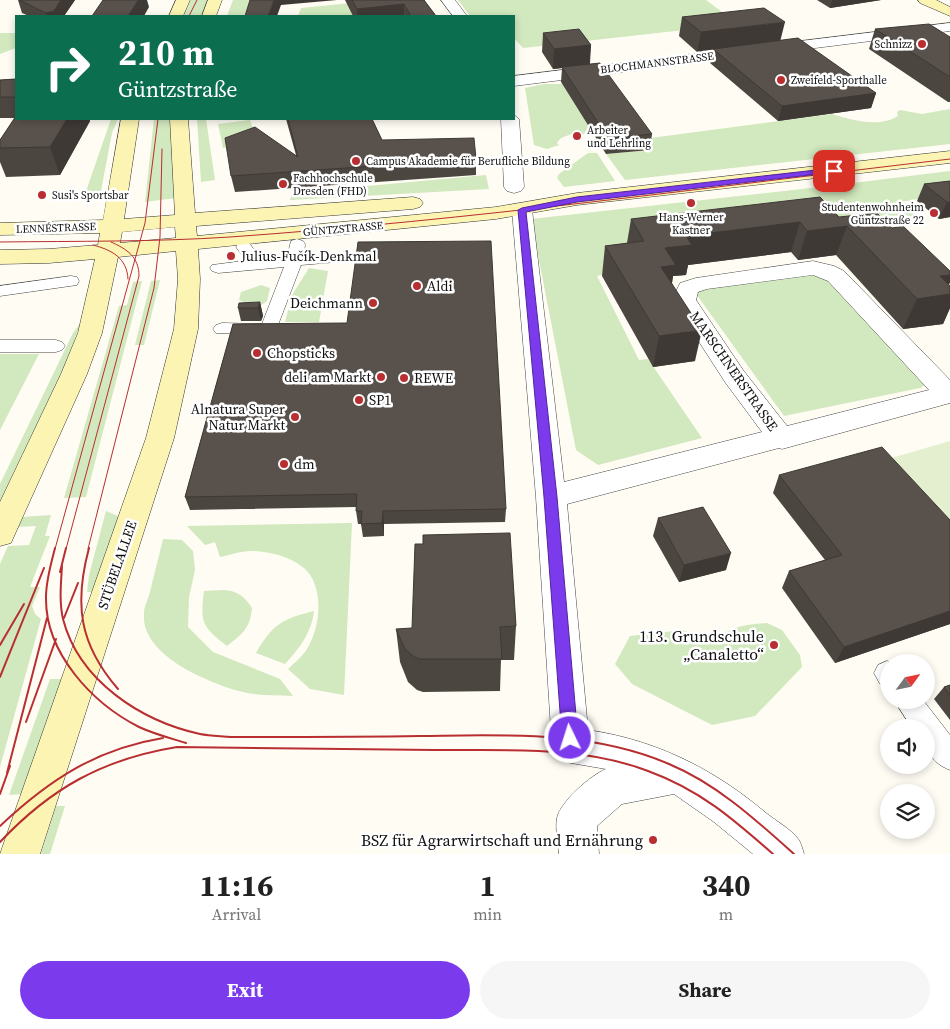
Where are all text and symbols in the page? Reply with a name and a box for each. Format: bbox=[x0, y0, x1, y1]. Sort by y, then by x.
text: 210 m bbox=[118, 29, 214, 77]
icon: right bbox=[35, 35, 100, 100]
place label: Schnizz bbox=[875, 37, 912, 52]
marker: Schnizz bbox=[916, 38, 928, 50]
street label: BLOCHMANNSTRASSE bbox=[599, 49, 715, 77]
place label: Zweifeld-Sporthalle bbox=[791, 73, 887, 88]
text: Güntzstraße bbox=[118, 74, 237, 104]
marker: Zweifeld-Sporthalle bbox=[775, 74, 787, 86]
place label: Arbeiter und Lehrling bbox=[587, 123, 651, 151]
marker: Arbeiter und Lehrling bbox=[571, 130, 583, 142]
pin bbox=[813, 150, 855, 192]
place label: Campus Akademie für Berufliche Bildung bbox=[366, 154, 570, 169]
marker: Campus Akademie für Berufliche Bildung bbox=[350, 155, 362, 167]
icon: arrive bbox=[820, 157, 848, 185]
place label: Fachhochschule Dresden (FHD) bbox=[293, 171, 373, 199]
marker: Fachhochschule Dresden (FHD) bbox=[277, 178, 289, 190]
place label: Susi's Sportsbar bbox=[52, 188, 129, 203]
marker: Susi's Sportsbar bbox=[36, 189, 48, 201]
marker: Hans-Werner Kastner bbox=[685, 197, 697, 209]
place label: Studentenwohnheim Güntzstraße 22 bbox=[822, 200, 924, 228]
marker: Studentenwohnheim Güntzstraße 22 bbox=[928, 207, 940, 219]
place label: Hans-Werner Kastner bbox=[658, 210, 724, 238]
street label: GÜNTZSTRASSE bbox=[302, 217, 384, 240]
street label: LENNÉSTRASSE bbox=[16, 219, 97, 237]
place label: Julius-Fučík-Denkmal bbox=[240, 246, 377, 266]
marker: Julius-Fučík-Denkmal bbox=[225, 250, 237, 262]
place label: Aldi bbox=[427, 276, 453, 296]
marker: Aldi bbox=[411, 280, 423, 292]
place label: Deichmann bbox=[290, 293, 364, 313]
marker: Deichmann bbox=[367, 297, 379, 309]
street label: MARSCHNERSTRASSE bbox=[685, 307, 783, 435]
place label: Chopsticks bbox=[267, 343, 335, 363]
marker: Chopsticks bbox=[251, 347, 263, 359]
place label: deli am Markt bbox=[284, 367, 371, 387]
place label: REWE bbox=[414, 368, 453, 388]
marker: deli am Markt bbox=[375, 371, 387, 383]
marker: REWE bbox=[398, 372, 410, 384]
place label: SP1 bbox=[369, 390, 391, 410]
marker: SP1 bbox=[353, 394, 365, 406]
place label: Alnatura Super Natur Markt bbox=[191, 399, 285, 435]
marker: Alnatura Super Natur Markt bbox=[289, 411, 301, 423]
place label: dm bbox=[294, 454, 315, 474]
marker: dm bbox=[278, 458, 290, 470]
street label: STÜBELALLEE bbox=[92, 518, 142, 612]
place label: 113. Grundschule „Canaletto“ bbox=[639, 625, 764, 665]
marker: 113. Grundschule „Canaletto“ bbox=[768, 639, 780, 651]
north arrow bbox=[880, 654, 935, 709]
map controls bbox=[880, 654, 935, 839]
position arrow bbox=[543, 711, 595, 763]
button: sound bbox=[880, 719, 935, 774]
button: layers bbox=[880, 784, 935, 839]
place label: BSZ für Agrarwirtschaft und Ernährung bbox=[361, 829, 643, 851]
marker: BSZ für Agrarwirtschaft und Ernährung bbox=[647, 834, 659, 846]
text: 11:16 bbox=[200, 865, 274, 906]
text: 1 bbox=[479, 865, 496, 906]
text: 340 bbox=[702, 865, 750, 906]
text: Arrival bbox=[212, 903, 261, 925]
text: min bbox=[473, 903, 502, 925]
text: m bbox=[719, 903, 733, 925]
button: Exit bbox=[20, 961, 470, 1019]
button: Share bbox=[480, 961, 930, 1019]

